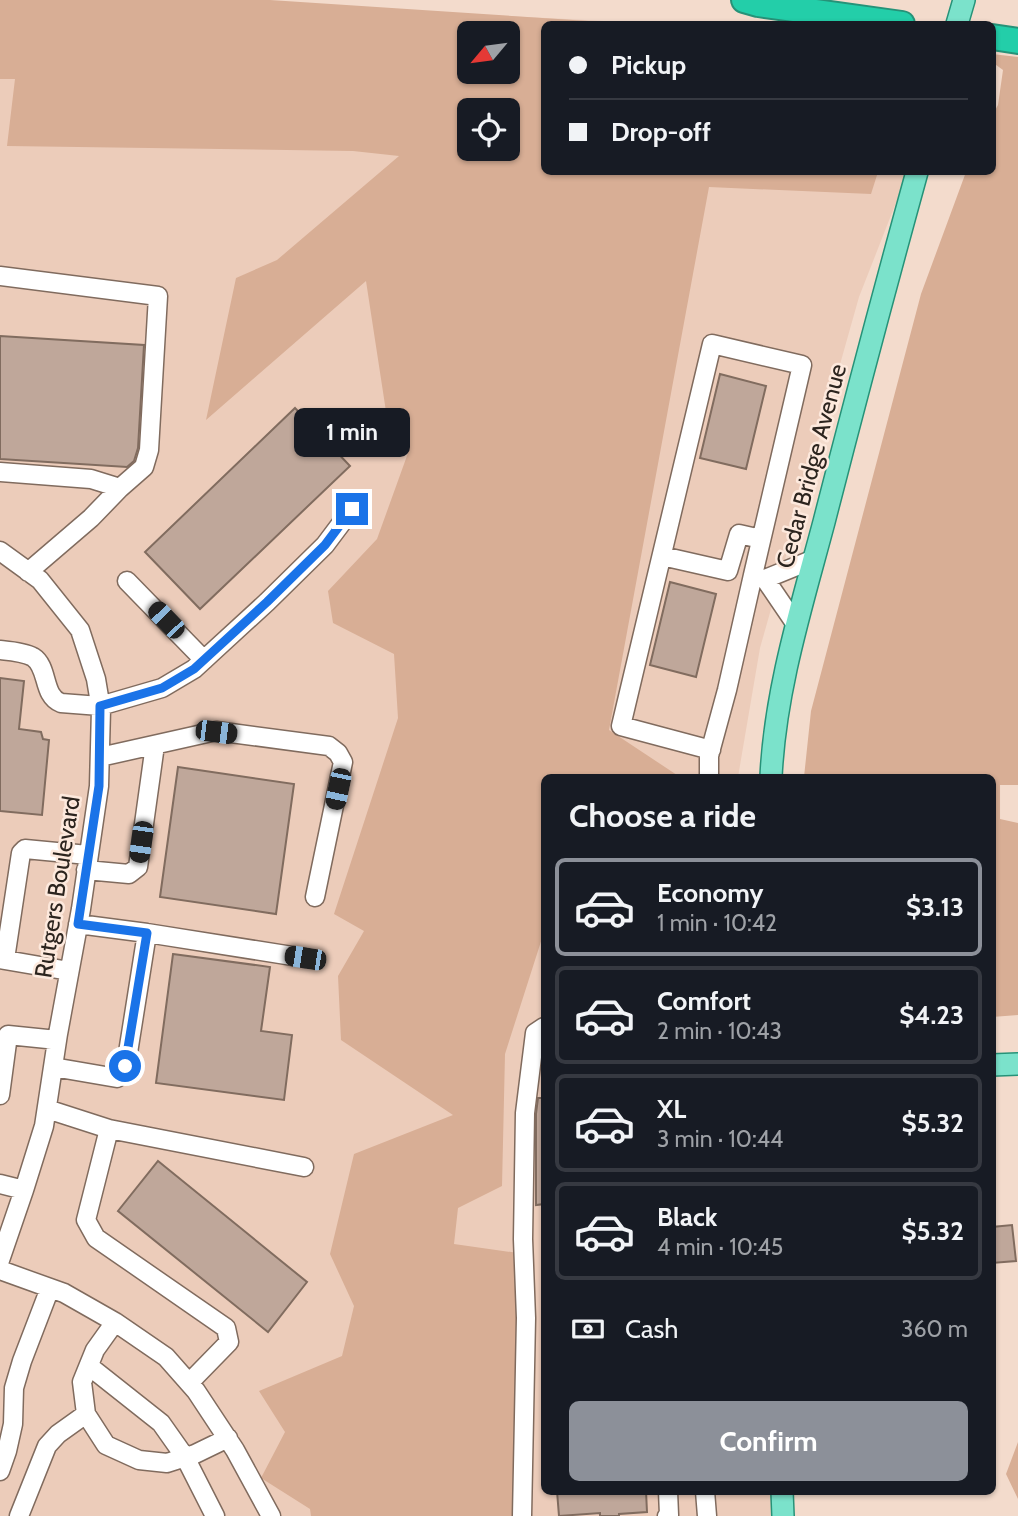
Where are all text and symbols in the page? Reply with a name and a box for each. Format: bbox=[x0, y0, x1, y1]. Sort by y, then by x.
north arrow bbox=[457, 21, 520, 84]
map controls bbox=[457, 21, 520, 161]
text: Pickup bbox=[611, 49, 686, 81]
button: locate bbox=[457, 98, 520, 161]
text: Drop-off bbox=[611, 116, 711, 148]
street label: Cedar Bridge Avenue bbox=[770, 361, 852, 571]
callout: 1 min bbox=[294, 407, 410, 456]
text: 1 min bbox=[326, 418, 378, 446]
route end bbox=[336, 493, 368, 525]
car bbox=[144, 598, 189, 642]
car bbox=[194, 719, 239, 745]
car bbox=[324, 766, 353, 812]
street label: Rutgers Boulevard bbox=[28, 794, 86, 980]
text: Choose a ride bbox=[569, 796, 756, 835]
car bbox=[128, 820, 155, 864]
icon: car bbox=[573, 876, 636, 939]
text: Economy bbox=[657, 877, 763, 909]
text: $3.13 bbox=[906, 891, 964, 923]
text: 1 min · 10:42 bbox=[657, 909, 777, 937]
car bbox=[283, 944, 328, 972]
icon: car bbox=[573, 984, 636, 1047]
text: Comfort bbox=[657, 985, 751, 1017]
text: $4.23 bbox=[899, 999, 964, 1031]
text: 2 min · 10:43 bbox=[657, 1017, 782, 1045]
route start bbox=[109, 1050, 141, 1082]
icon: car bbox=[573, 1092, 636, 1155]
text: XL bbox=[657, 1093, 686, 1125]
text: $5.32 bbox=[901, 1107, 964, 1139]
text: 3 min · 10:44 bbox=[657, 1125, 783, 1153]
icon: car bbox=[573, 1200, 636, 1263]
text: Black bbox=[657, 1201, 717, 1233]
text: $5.32 bbox=[901, 1215, 964, 1247]
text: 4 min · 10:45 bbox=[657, 1233, 783, 1261]
icon: cash bbox=[569, 1310, 607, 1348]
text: Cash bbox=[625, 1313, 678, 1345]
text: 360 m bbox=[901, 1315, 968, 1343]
button: Confirm bbox=[569, 1401, 968, 1481]

